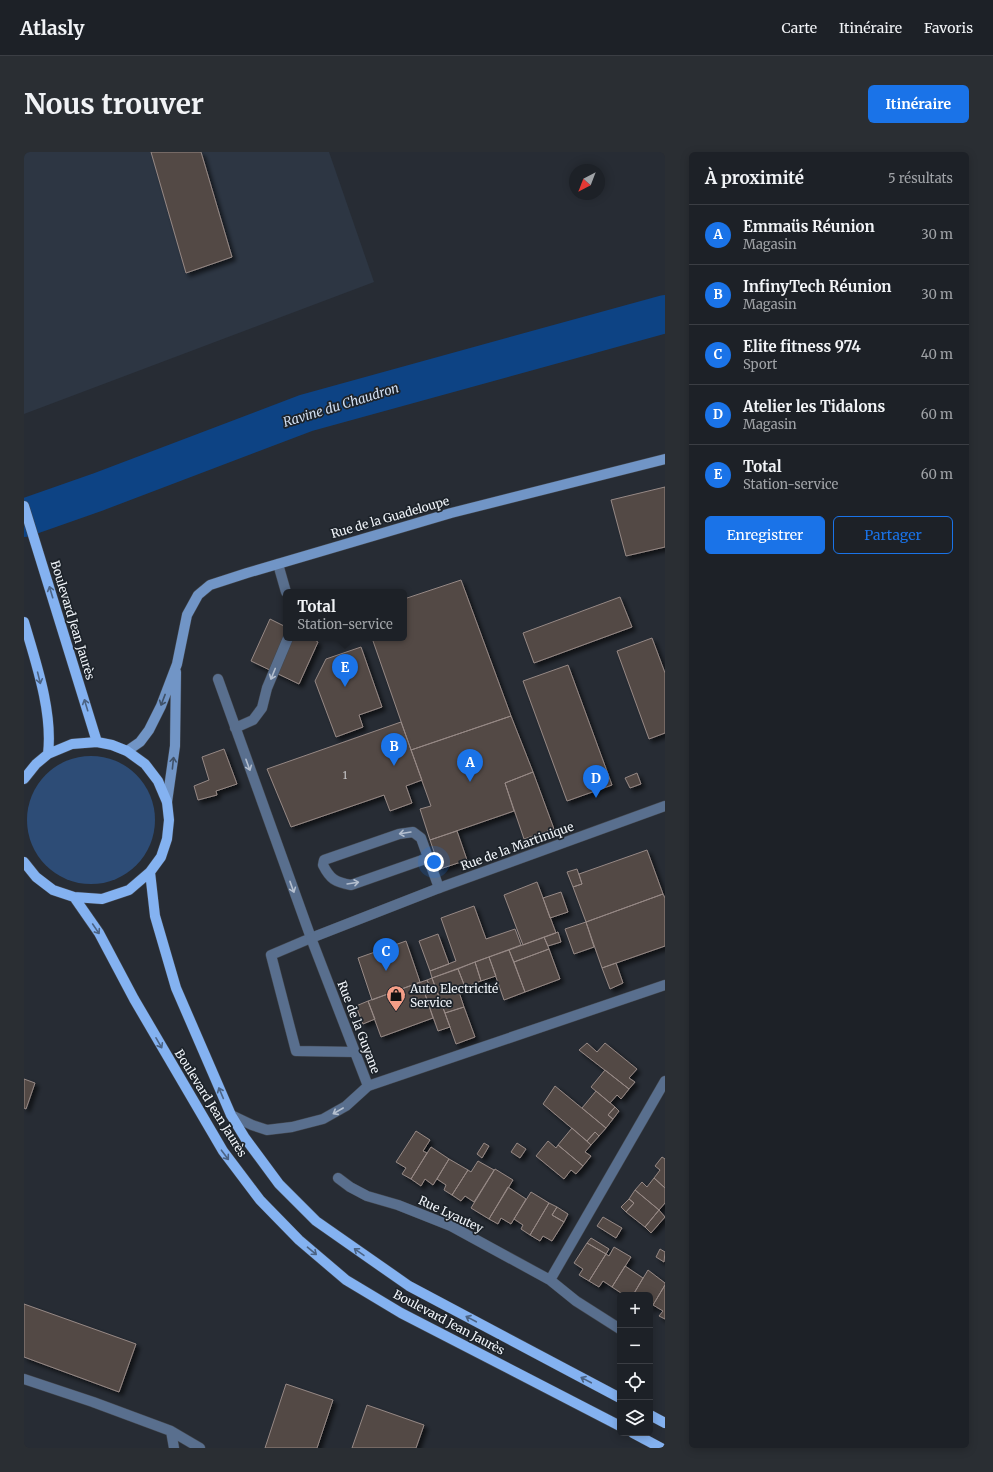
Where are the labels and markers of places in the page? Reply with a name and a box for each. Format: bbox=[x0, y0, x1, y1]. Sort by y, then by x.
pin: E bbox=[332, 654, 358, 687]
pin: B bbox=[381, 733, 407, 766]
pin: A bbox=[457, 749, 483, 782]
pin: D bbox=[583, 765, 609, 798]
pin: C bbox=[373, 938, 399, 971]
place label: Auto Electricité Service bbox=[409, 981, 498, 1010]
shop icon: Auto Electricité Service bbox=[385, 984, 407, 1012]

